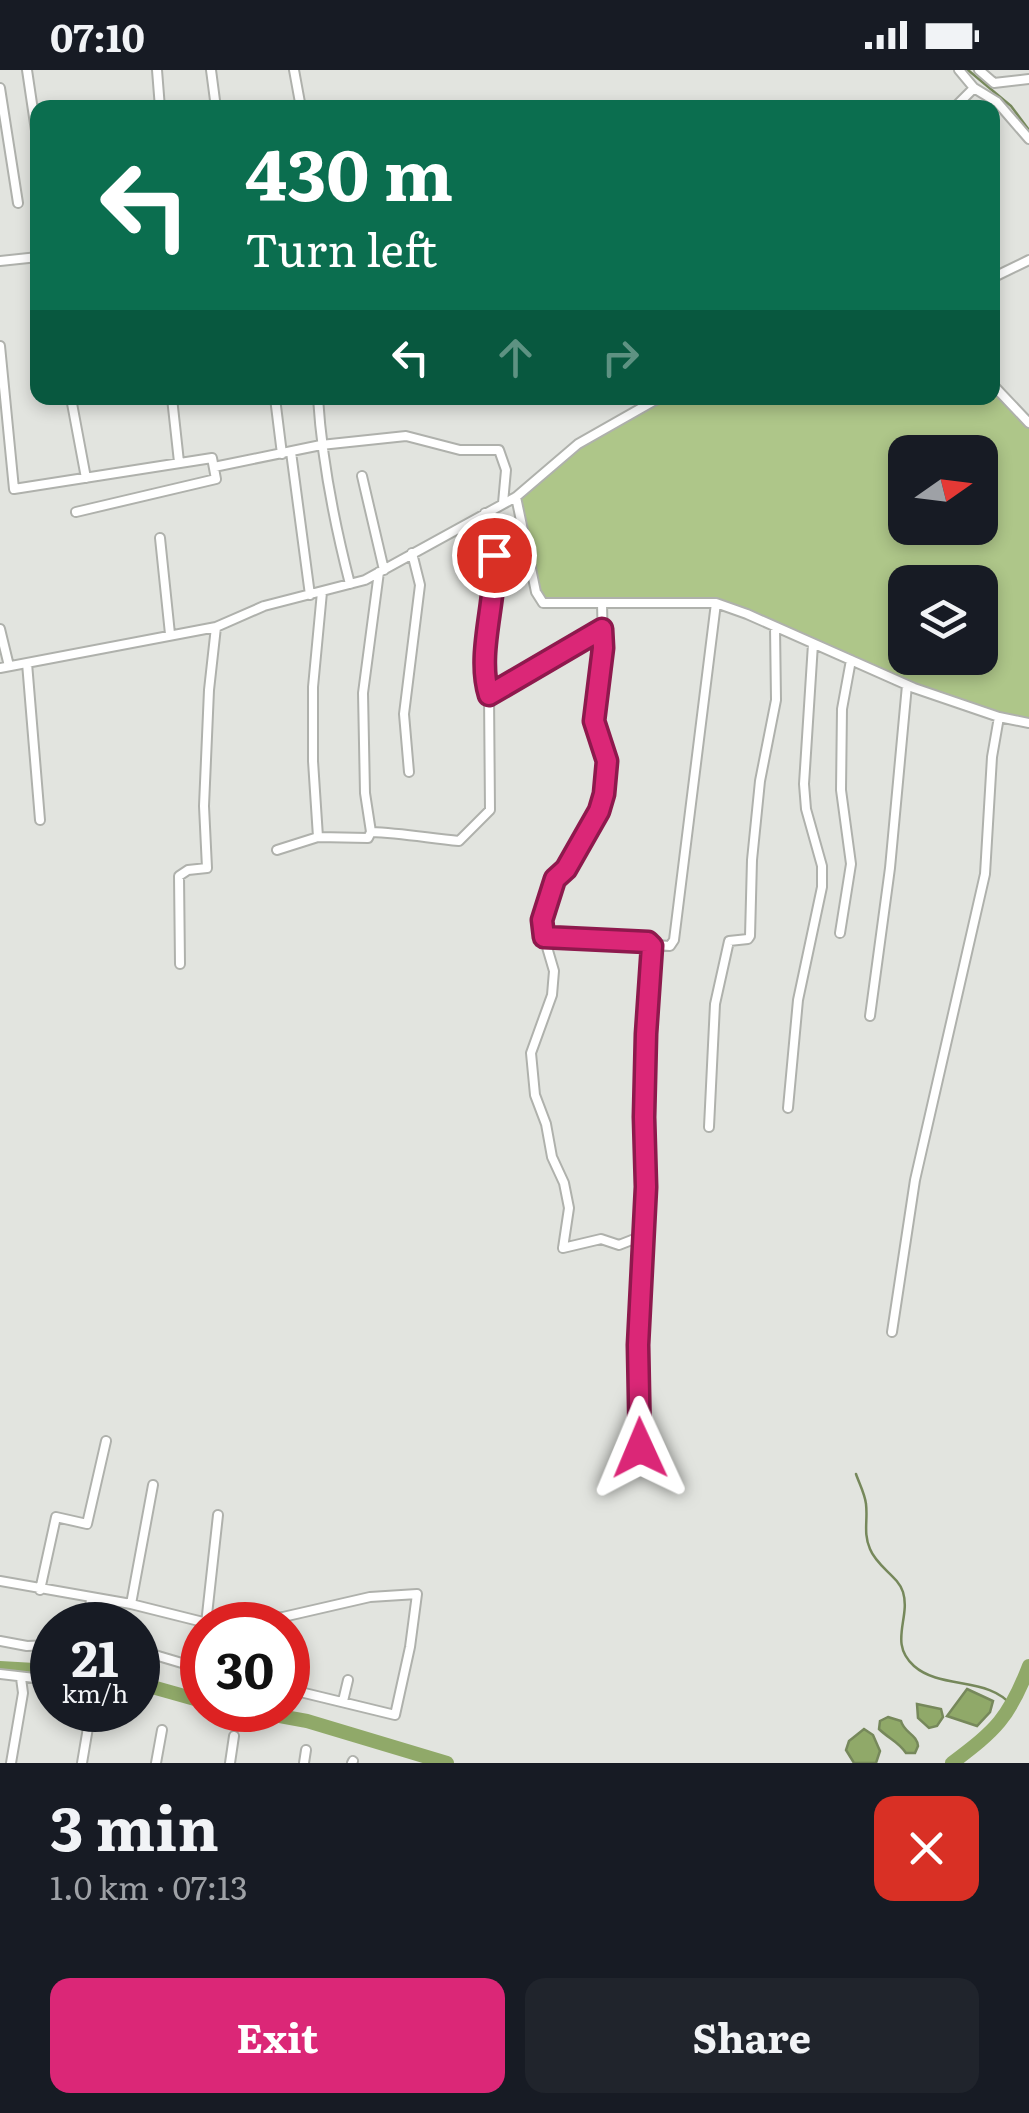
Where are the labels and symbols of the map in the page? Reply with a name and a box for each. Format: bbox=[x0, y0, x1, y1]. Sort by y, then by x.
north arrow bbox=[888, 435, 998, 545]
pin bbox=[452, 513, 537, 598]
position arrow bbox=[588, 1396, 692, 1500]
speed limit sign: 30 bbox=[180, 1602, 310, 1732]

